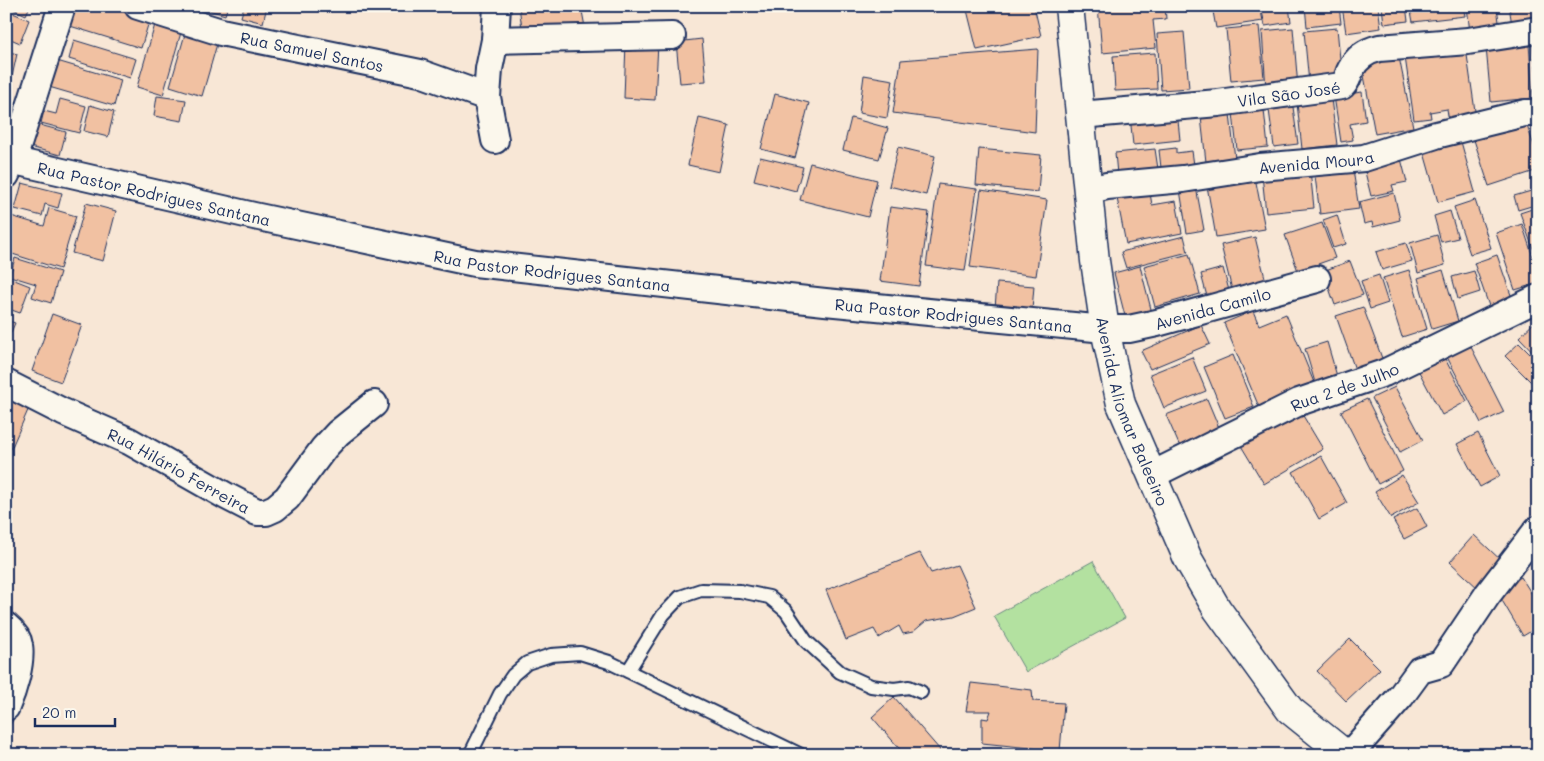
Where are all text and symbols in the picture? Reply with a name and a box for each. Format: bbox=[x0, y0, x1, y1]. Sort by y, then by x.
street label: Rua Samuel Santos bbox=[239, 26, 386, 76]
street label: Vila São José bbox=[1236, 76, 1342, 111]
street label: Avenida Moura bbox=[1257, 145, 1377, 178]
street label: Rua Pastor Rodrigues Santana bbox=[35, 156, 273, 230]
street label: Rua Pastor Rodrigues Santana bbox=[432, 244, 672, 295]
street label: Avenida Camilo bbox=[1152, 282, 1273, 334]
street label: Rua Pastor Rodrigues Santana bbox=[834, 293, 1074, 336]
street label: Avenida Aliomar Baleeiro bbox=[1093, 315, 1174, 509]
street label: Rua 2 de Julho bbox=[1286, 357, 1402, 415]
street label: Rua Hilário Ferreira bbox=[105, 423, 254, 517]
scale bar bbox=[35, 696, 115, 728]
text: 20 m bbox=[42, 702, 76, 722]

